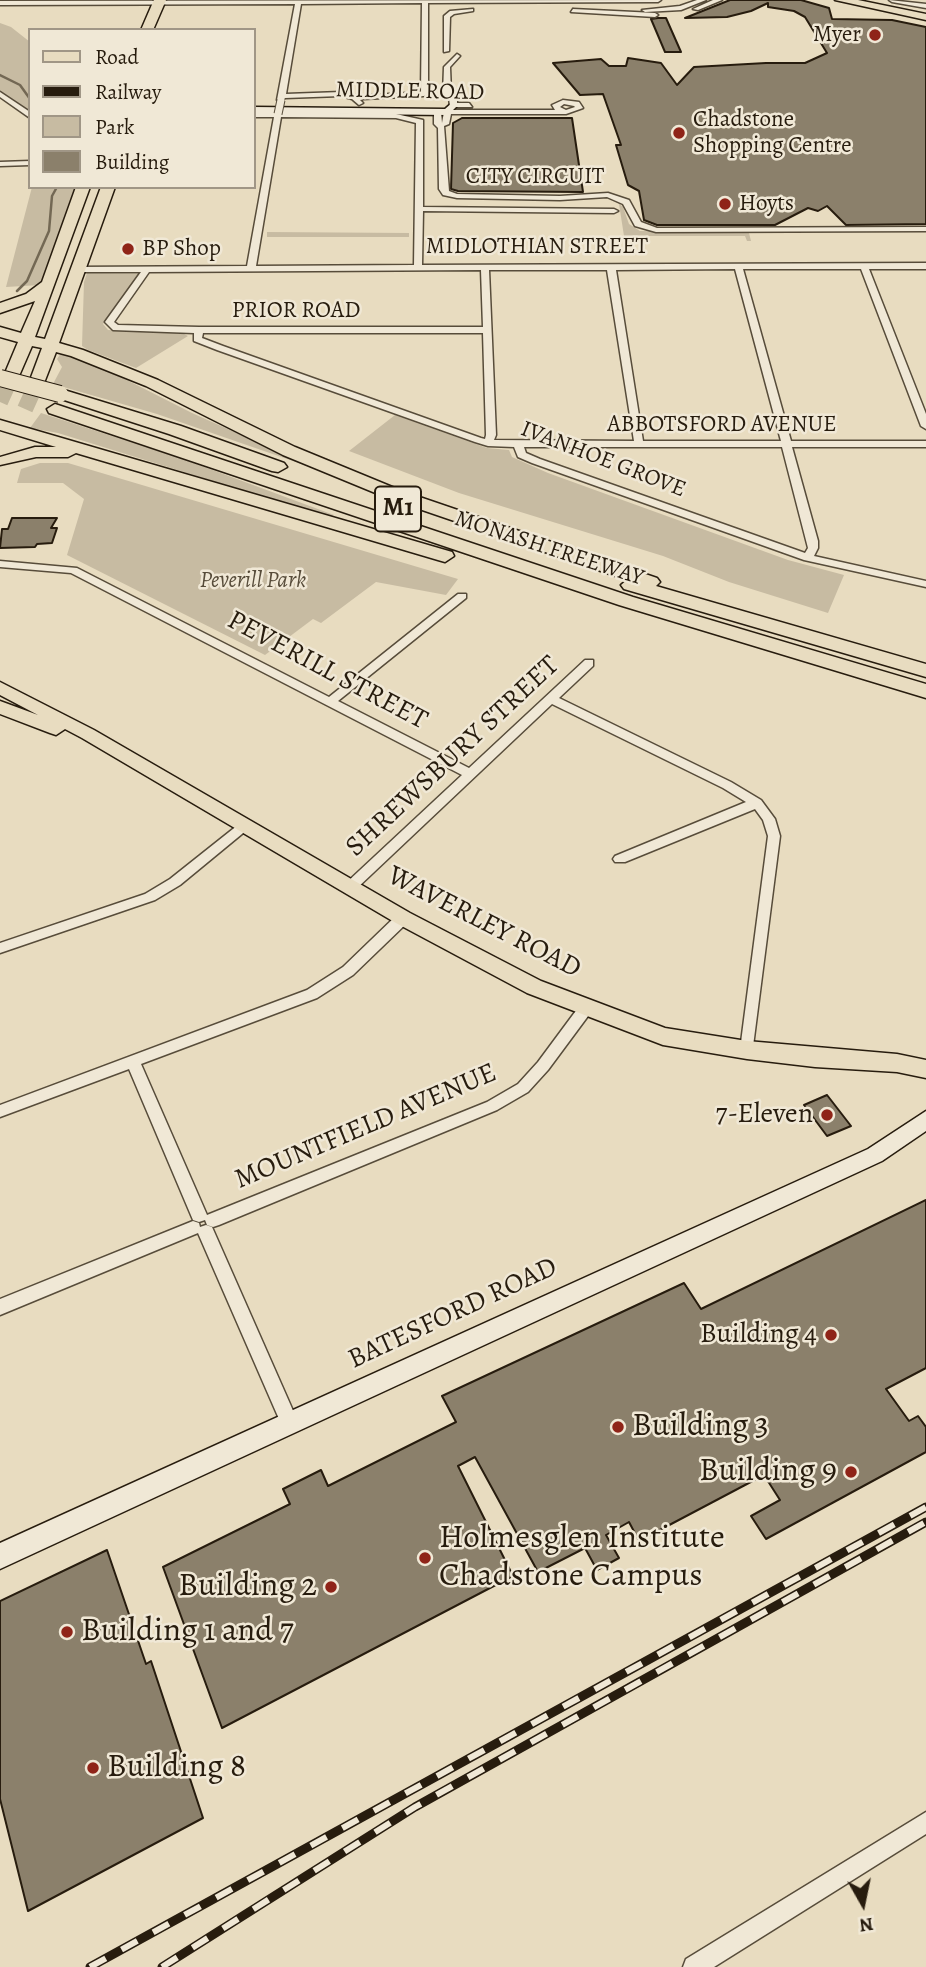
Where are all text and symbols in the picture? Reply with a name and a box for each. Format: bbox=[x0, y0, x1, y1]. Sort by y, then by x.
place label: Myer bbox=[813, 21, 861, 49]
marker: Myer bbox=[867, 27, 883, 43]
legend bbox=[28, 28, 256, 189]
text: Road bbox=[95, 43, 139, 71]
street label: MIDDLE ROAD bbox=[335, 77, 485, 107]
text: Railway bbox=[95, 78, 161, 106]
place label: Chadstone Shopping Centre bbox=[693, 106, 851, 160]
text: Park bbox=[95, 113, 134, 141]
marker: Chadstone Shopping Centre bbox=[671, 125, 687, 141]
text: Building bbox=[95, 148, 169, 176]
street label: CITY CIRCUIT bbox=[466, 163, 604, 191]
place label: Hoyts bbox=[739, 190, 794, 218]
marker: Hoyts bbox=[717, 196, 733, 212]
street label: MIDLOTHIAN STREET bbox=[426, 233, 648, 261]
place label: BP Shop bbox=[142, 235, 221, 263]
marker: BP Shop bbox=[120, 241, 136, 257]
street label: PRIOR ROAD bbox=[232, 297, 360, 325]
street label: ABBOTSFORD AVENUE bbox=[607, 411, 837, 439]
street label: IVANHOE GROVE bbox=[516, 416, 690, 504]
road number: M1 bbox=[375, 486, 421, 531]
street label: MONASH FREEWAY bbox=[451, 505, 647, 593]
park label: Peverill Park bbox=[200, 567, 306, 595]
street label: PEVERILL STREET bbox=[221, 604, 433, 738]
street label: SHREWSBURY STREET bbox=[339, 649, 567, 865]
street label: WAVERLEY ROAD bbox=[382, 860, 586, 986]
street label: MOUNTFIELD AVENUE bbox=[230, 1057, 502, 1197]
place label: 7-Eleven bbox=[716, 1098, 813, 1132]
marker: 7-Eleven bbox=[819, 1107, 835, 1123]
street label: BATESFORD ROAD bbox=[343, 1251, 563, 1377]
place label: Building 4 bbox=[700, 1318, 817, 1352]
marker: Building 4 bbox=[823, 1327, 839, 1343]
place label: Building 3 bbox=[632, 1407, 769, 1447]
marker: Building 3 bbox=[610, 1419, 626, 1435]
place label: Building 9 bbox=[699, 1452, 837, 1492]
marker: Building 9 bbox=[843, 1464, 859, 1480]
place label: Holmesglen Institute Chadstone Campus bbox=[439, 1519, 725, 1597]
marker: Holmesglen Institute Chadstone Campus bbox=[417, 1550, 433, 1566]
place label: Building 2 bbox=[178, 1567, 317, 1607]
marker: Building 2 bbox=[323, 1579, 339, 1595]
place label: Building 1 and 7 bbox=[81, 1612, 293, 1652]
marker: Building 1 and 7 bbox=[59, 1624, 75, 1640]
place label: Building 8 bbox=[107, 1748, 246, 1788]
marker: Building 8 bbox=[85, 1760, 101, 1776]
north arrow bbox=[828, 1869, 898, 1939]
text: N bbox=[857, 1911, 875, 1939]

